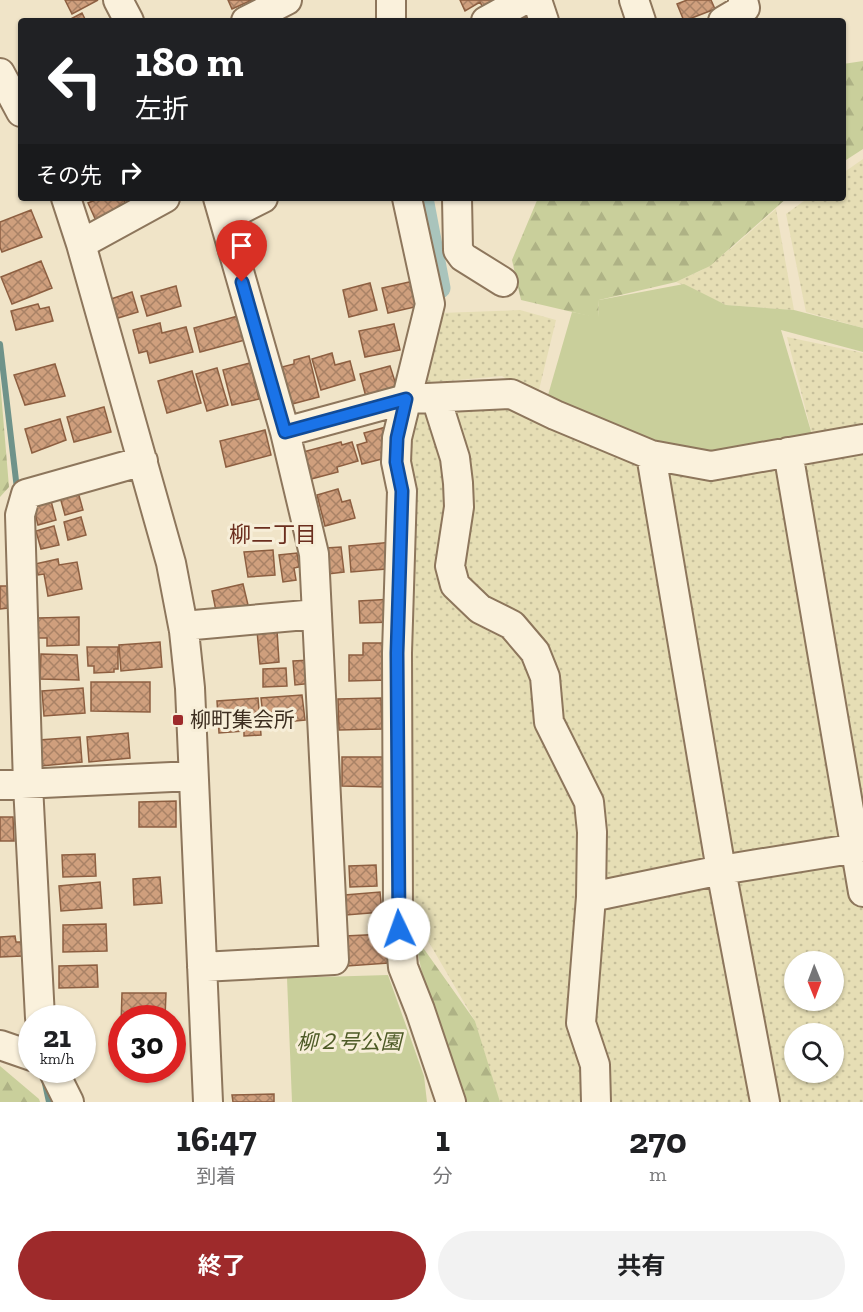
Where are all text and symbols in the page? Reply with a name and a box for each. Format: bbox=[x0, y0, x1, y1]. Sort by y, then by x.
text: 180 m bbox=[135, 36, 243, 87]
icon: left bbox=[36, 42, 114, 120]
text: 左折 bbox=[135, 93, 189, 125]
icon: right bbox=[114, 156, 147, 189]
text: その先 bbox=[36, 162, 102, 189]
pin bbox=[216, 220, 267, 282]
icon: arrive bbox=[225, 229, 258, 262]
district label: 柳二丁目 bbox=[229, 521, 317, 548]
place label: 柳町集会所 bbox=[190, 707, 295, 732]
marker: 柳町集会所 bbox=[171, 713, 185, 727]
position arrow bbox=[367, 897, 431, 961]
north arrow bbox=[784, 951, 844, 1011]
map controls bbox=[784, 951, 844, 1083]
speed limit sign: 30 bbox=[108, 1005, 186, 1083]
text: 21 bbox=[43, 1019, 71, 1055]
button: search bbox=[784, 1023, 844, 1083]
park label: 柳２号公園 bbox=[297, 1029, 404, 1054]
text: km/h bbox=[40, 1050, 74, 1068]
text: 16:47 bbox=[176, 1117, 257, 1160]
text: 1 bbox=[435, 1117, 450, 1160]
text: 270 bbox=[629, 1119, 687, 1162]
text: m bbox=[649, 1162, 666, 1186]
text: 到着 bbox=[196, 1164, 236, 1188]
text: 分 bbox=[433, 1164, 453, 1188]
button: 終了 bbox=[18, 1231, 426, 1300]
button: 共有 bbox=[438, 1231, 845, 1300]

